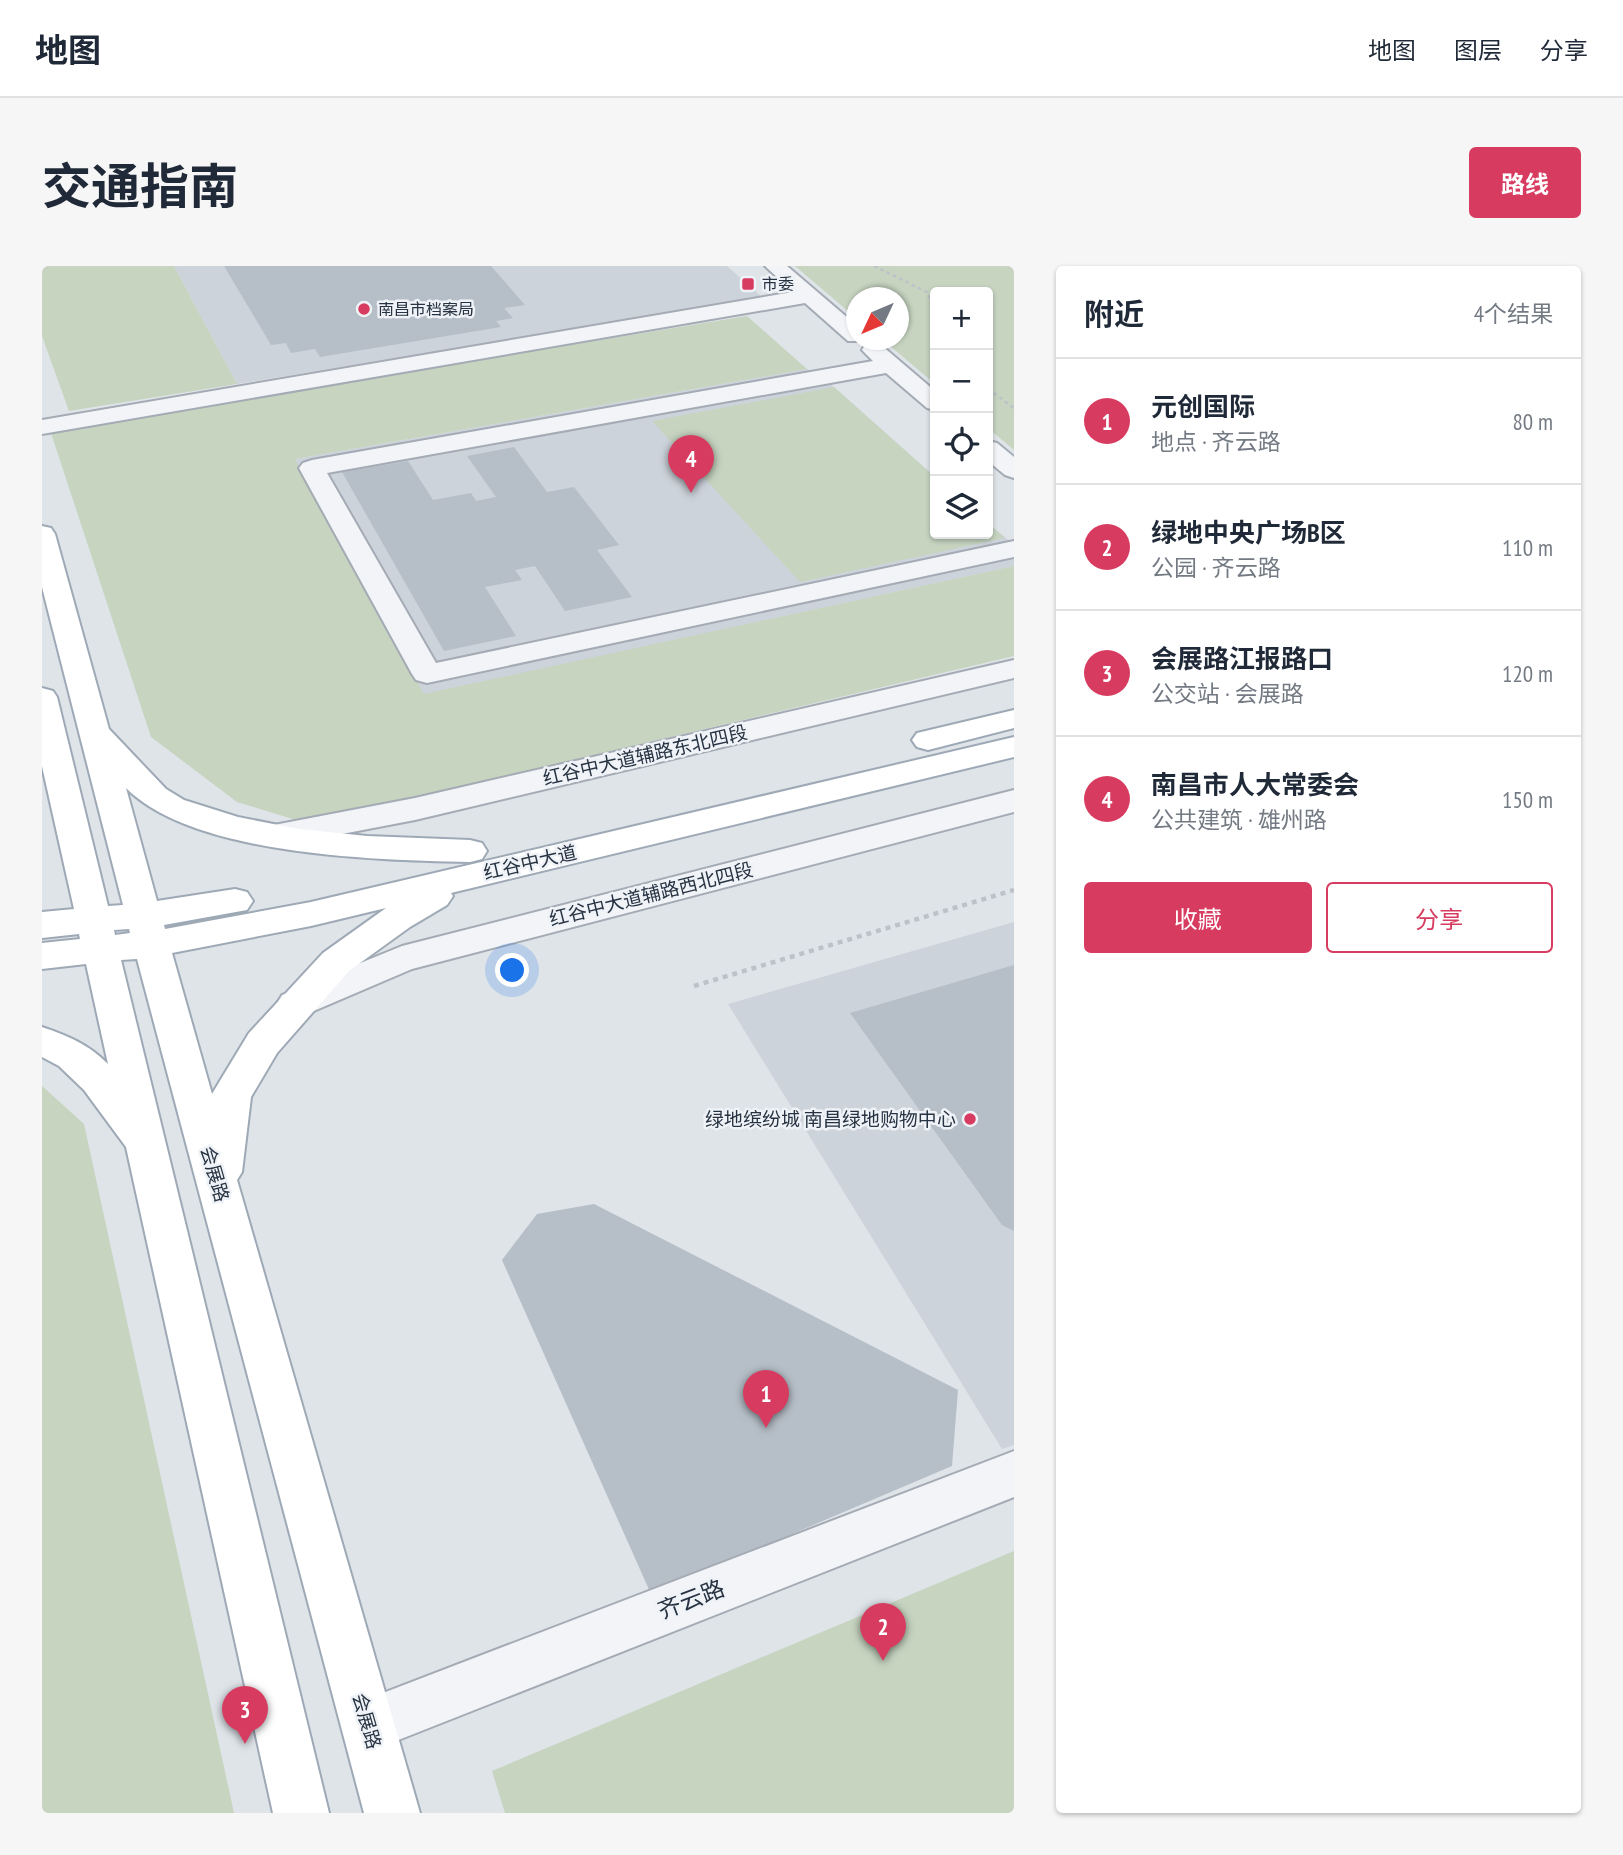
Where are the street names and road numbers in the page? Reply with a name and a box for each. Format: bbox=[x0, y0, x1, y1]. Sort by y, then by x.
street label: 红谷中大道辅路东北四段 bbox=[540, 720, 750, 790]
street label: 红谷中大道 bbox=[481, 840, 579, 884]
street label: 红谷中大道辅路西北四段 bbox=[547, 857, 755, 931]
street label: 会展路 bbox=[196, 1143, 234, 1205]
street label: 齐云路 bbox=[654, 1573, 728, 1625]
street label: 会展路 bbox=[348, 1690, 386, 1752]

